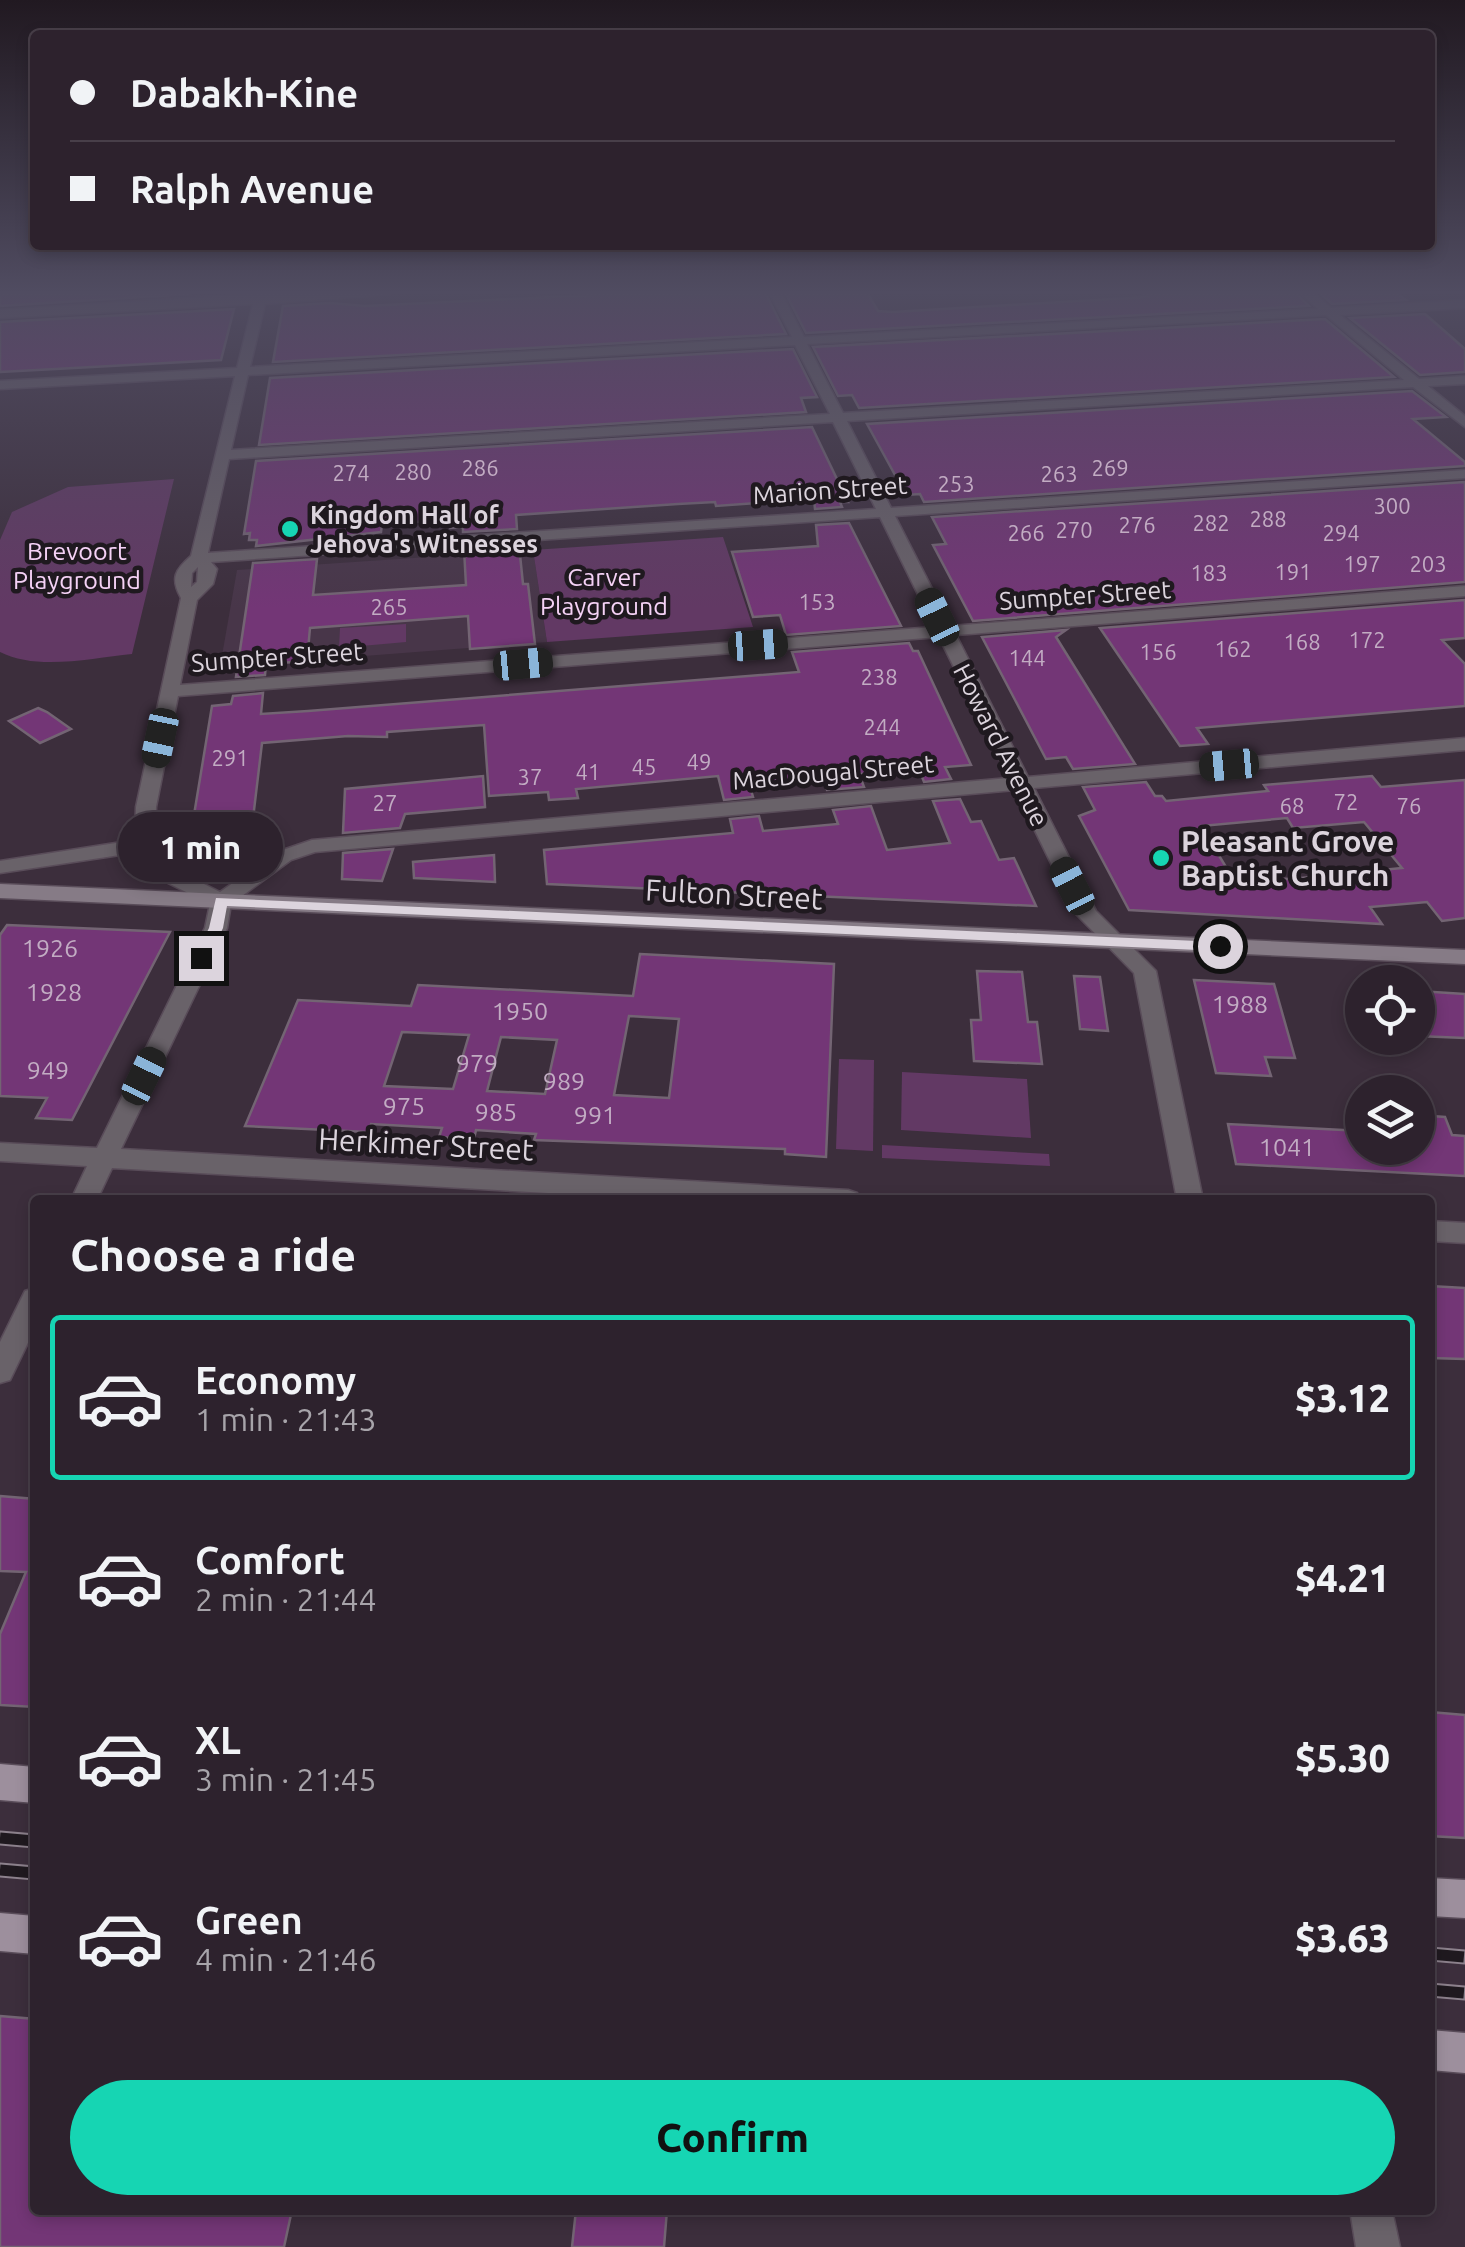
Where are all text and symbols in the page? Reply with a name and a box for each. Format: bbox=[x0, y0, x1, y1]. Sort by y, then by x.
text: Dabakh-Kine bbox=[130, 72, 358, 114]
text: Ralph Avenue bbox=[130, 168, 374, 210]
house number: 286 bbox=[461, 455, 499, 480]
house number: 269 bbox=[1091, 455, 1129, 480]
house number: 280 bbox=[394, 459, 432, 484]
house number: 274 bbox=[332, 460, 370, 485]
house number: 263 bbox=[1040, 461, 1078, 486]
street label: Marion Street bbox=[752, 471, 908, 509]
house number: 253 bbox=[937, 471, 975, 496]
house number: 300 bbox=[1373, 493, 1411, 518]
place label: Kingdom Hall of Jehova's Witnesses bbox=[310, 501, 538, 558]
house number: 288 bbox=[1249, 506, 1287, 531]
house number: 282 bbox=[1192, 510, 1230, 535]
house number: 276 bbox=[1118, 512, 1156, 537]
house number: 270 bbox=[1055, 517, 1093, 542]
marker: Kingdom Hall of Jehova's Witnesses bbox=[279, 518, 301, 540]
house number: 266 bbox=[1007, 520, 1045, 545]
house number: 294 bbox=[1322, 520, 1360, 545]
park label: Brevoort Playground bbox=[13, 537, 141, 594]
house number: 197 bbox=[1343, 551, 1381, 576]
house number: 203 bbox=[1409, 551, 1447, 576]
house number: 191 bbox=[1274, 559, 1312, 584]
house number: 183 bbox=[1190, 560, 1228, 585]
park label: Carver Playground bbox=[540, 563, 668, 620]
street label: Sumpter Street bbox=[998, 575, 1172, 615]
car bbox=[910, 583, 964, 651]
house number: 153 bbox=[798, 589, 836, 614]
house number: 265 bbox=[370, 594, 408, 619]
house number: 172 bbox=[1348, 627, 1386, 652]
car bbox=[727, 628, 789, 662]
house number: 168 bbox=[1283, 629, 1321, 654]
house number: 162 bbox=[1214, 636, 1252, 661]
street label: Sumpter Street bbox=[190, 637, 364, 677]
house number: 156 bbox=[1139, 639, 1177, 664]
house number: 144 bbox=[1008, 645, 1046, 670]
car bbox=[492, 646, 554, 682]
street label: Howard Avenue bbox=[948, 659, 1054, 831]
house number: 238 bbox=[860, 664, 898, 689]
car bbox=[139, 706, 181, 770]
house number: 244 bbox=[863, 714, 901, 739]
house number: 291 bbox=[211, 745, 249, 770]
car bbox=[1198, 747, 1260, 783]
house number: 49 bbox=[687, 749, 711, 774]
street label: MacDougal Street bbox=[731, 749, 935, 795]
house number: 45 bbox=[632, 754, 656, 779]
house number: 41 bbox=[576, 759, 600, 784]
house number: 37 bbox=[518, 764, 542, 789]
house number: 72 bbox=[1334, 789, 1358, 814]
house number: 27 bbox=[373, 790, 397, 815]
house number: 68 bbox=[1280, 793, 1304, 818]
house number: 76 bbox=[1397, 793, 1421, 818]
callout: 1 min bbox=[119, 813, 284, 883]
place label: Pleasant Grove Baptist Church bbox=[1181, 824, 1394, 892]
text: 1 min bbox=[160, 829, 241, 865]
marker: Pleasant Grove Baptist Church bbox=[1150, 847, 1172, 869]
car bbox=[1045, 852, 1099, 920]
street label: Fulton Street bbox=[645, 872, 824, 916]
route start bbox=[1198, 924, 1243, 969]
house number: 1926 bbox=[22, 934, 78, 962]
route end bbox=[179, 936, 224, 981]
map controls bbox=[1345, 965, 1435, 1165]
button: locate bbox=[1345, 965, 1435, 1055]
house number: 1928 bbox=[26, 978, 82, 1006]
house number: 1988 bbox=[1212, 990, 1268, 1018]
house number: 1950 bbox=[492, 997, 548, 1025]
car bbox=[117, 1042, 171, 1110]
house number: 979 bbox=[456, 1049, 498, 1077]
house number: 949 bbox=[27, 1056, 69, 1084]
house number: 989 bbox=[543, 1067, 585, 1095]
button: layers bbox=[1345, 1075, 1435, 1165]
house number: 975 bbox=[383, 1092, 425, 1120]
house number: 985 bbox=[475, 1098, 517, 1126]
house number: 991 bbox=[574, 1101, 616, 1129]
street label: Herkimer Street bbox=[317, 1121, 535, 1167]
house number: 1041 bbox=[1259, 1133, 1315, 1161]
text: Choose a ride bbox=[70, 1229, 356, 1280]
icon: car bbox=[75, 1353, 165, 1443]
text: Economy bbox=[195, 1359, 356, 1401]
text: $3.12 bbox=[1295, 1377, 1390, 1419]
text: 1 min · 21:43 bbox=[195, 1401, 377, 1437]
icon: car bbox=[75, 1533, 165, 1623]
text: Comfort bbox=[195, 1539, 345, 1581]
text: $4.21 bbox=[1295, 1557, 1390, 1599]
text: 2 min · 21:44 bbox=[195, 1581, 377, 1617]
icon: car bbox=[75, 1713, 165, 1803]
text: XL bbox=[195, 1719, 241, 1761]
text: $5.30 bbox=[1295, 1737, 1390, 1779]
text: 3 min · 21:45 bbox=[195, 1761, 377, 1797]
icon: car bbox=[75, 1893, 165, 1983]
text: Green bbox=[195, 1899, 303, 1941]
text: $3.63 bbox=[1295, 1917, 1390, 1959]
text: 4 min · 21:46 bbox=[195, 1941, 377, 1977]
button: Confirm bbox=[70, 2080, 1395, 2195]

